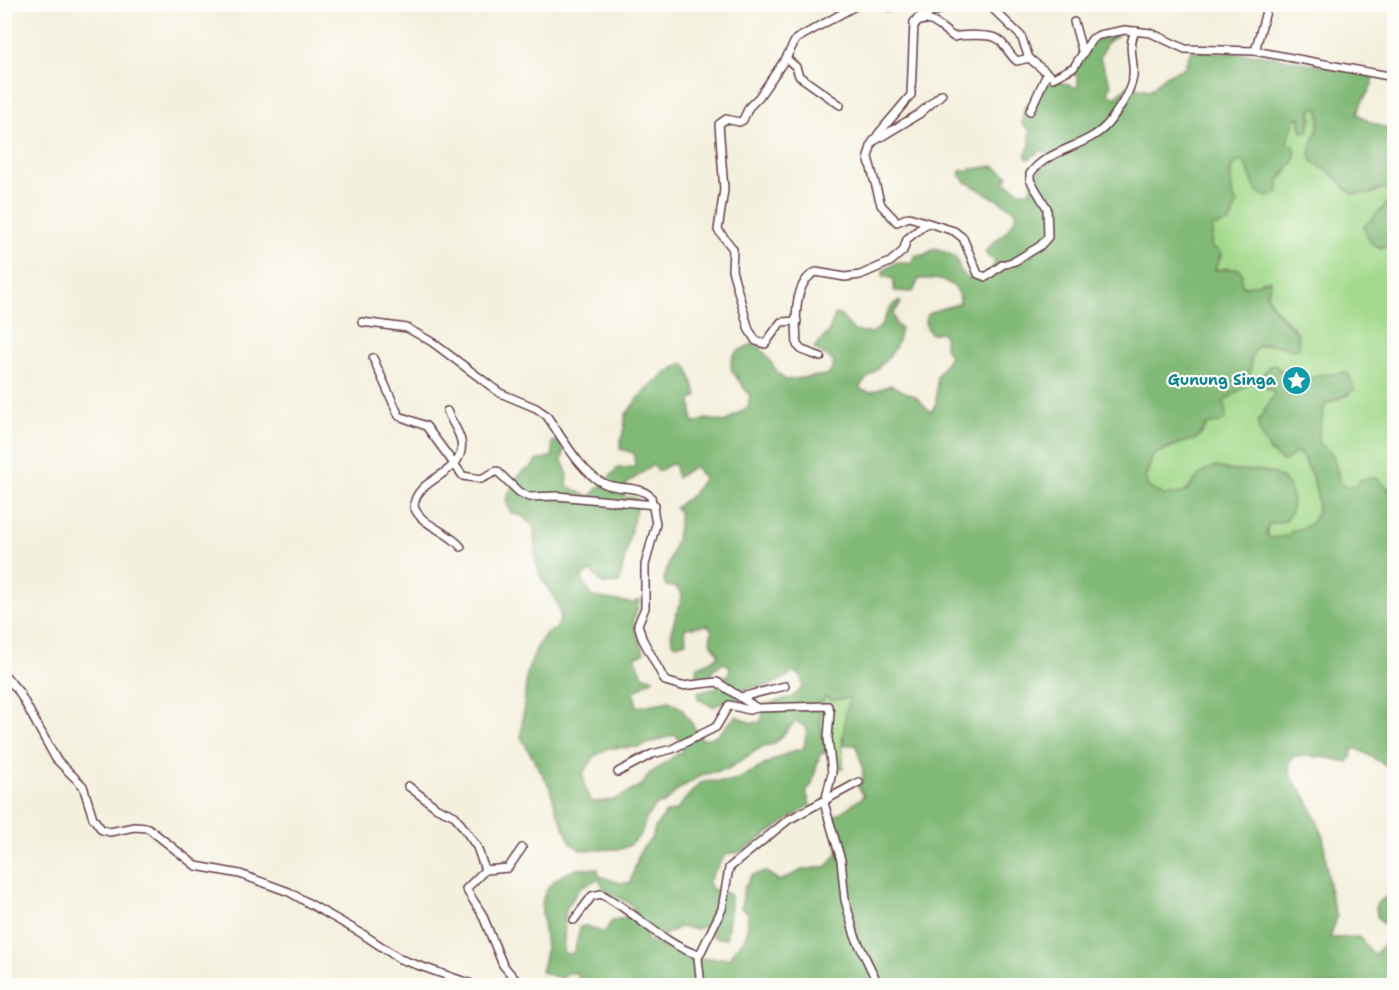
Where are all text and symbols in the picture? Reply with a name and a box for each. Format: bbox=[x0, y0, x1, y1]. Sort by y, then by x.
place icon: Gunung Singa bbox=[1281, 364, 1313, 396]
place label: Gunung Singa bbox=[1168, 370, 1277, 390]

